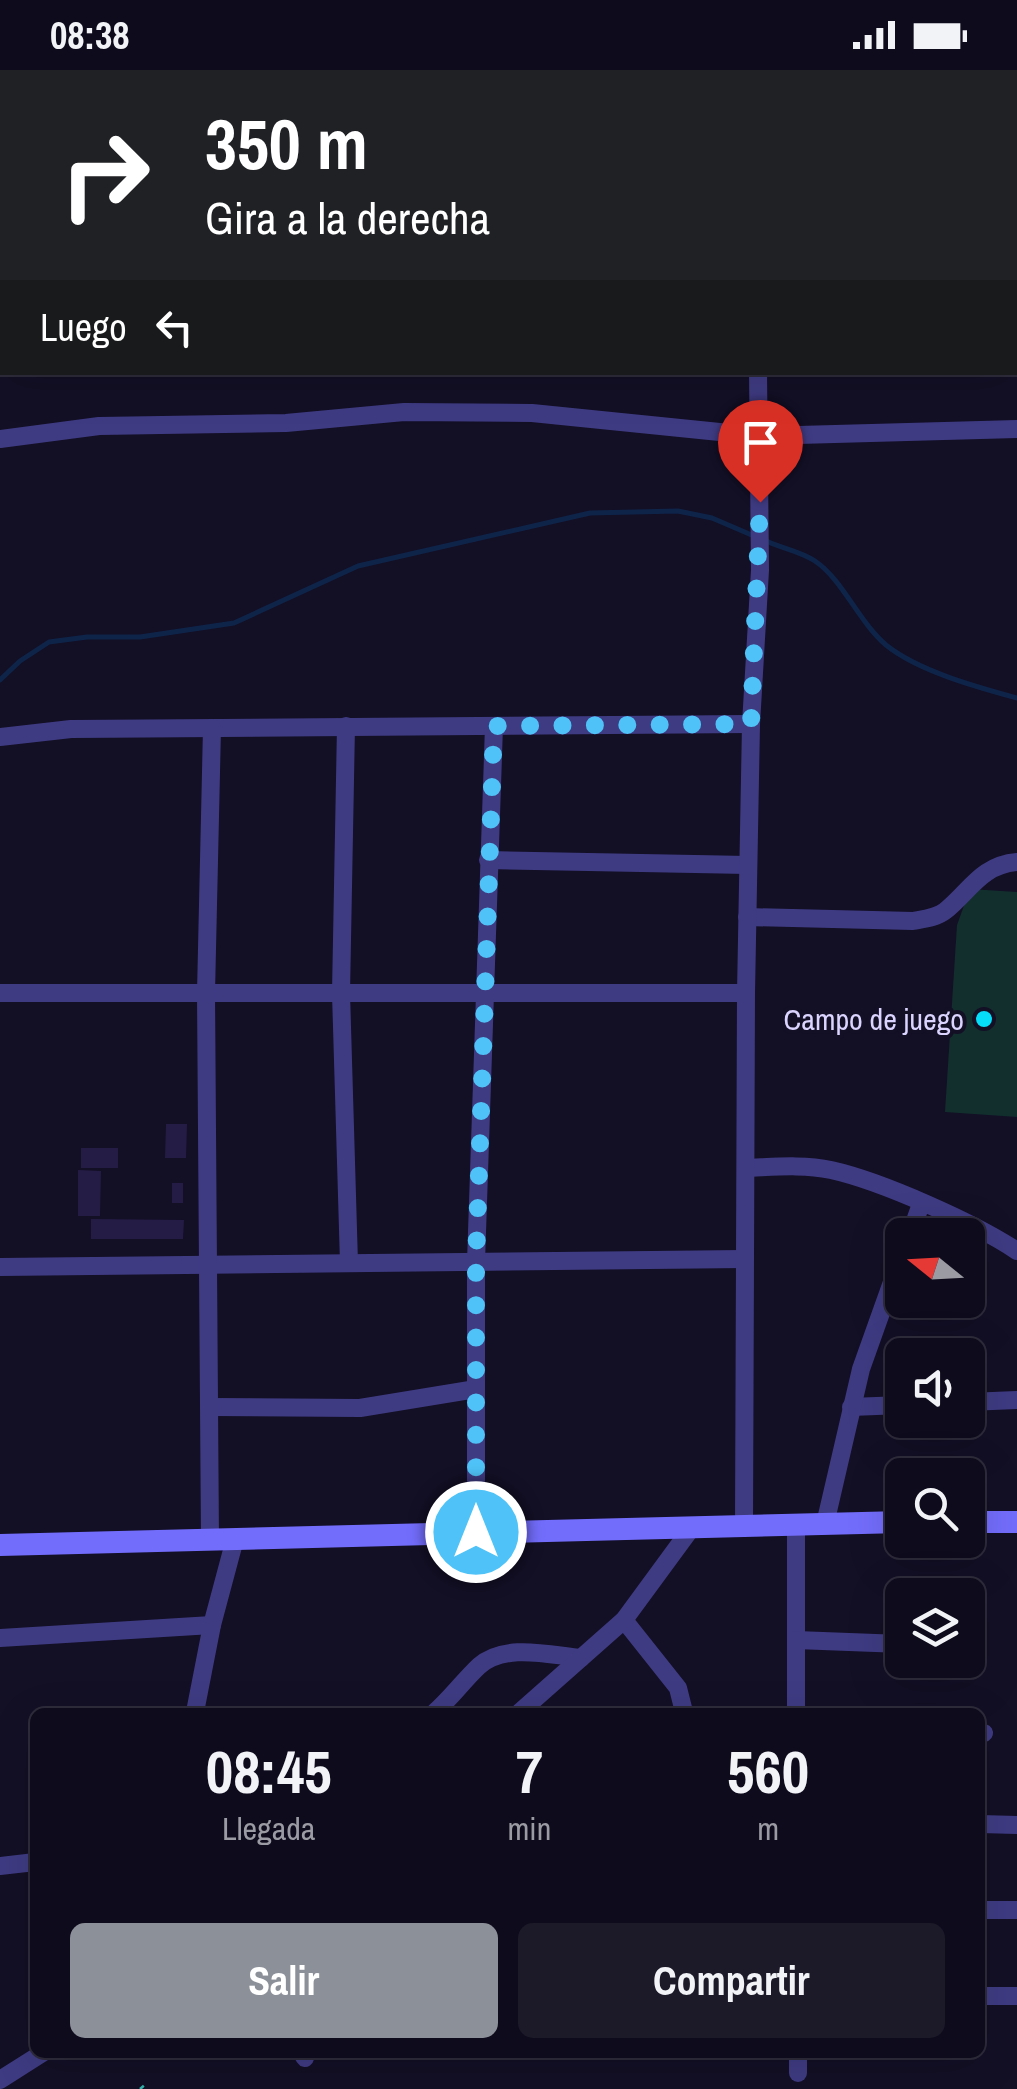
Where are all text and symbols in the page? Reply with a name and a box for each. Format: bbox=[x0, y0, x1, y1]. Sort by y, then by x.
text: 08:38 bbox=[50, 10, 130, 61]
text: 350 m bbox=[205, 97, 368, 191]
icon: right bbox=[40, 110, 170, 240]
text: Gira a la derecha bbox=[205, 187, 490, 248]
icon: left bbox=[147, 300, 202, 355]
text: Luego bbox=[40, 302, 127, 353]
pin bbox=[718, 400, 803, 503]
icon: arrive bbox=[733, 415, 788, 470]
place label: Campo de juego bbox=[783, 999, 964, 1039]
marker: Campo de juego bbox=[973, 1008, 995, 1030]
north arrow bbox=[885, 1218, 985, 1318]
map controls bbox=[885, 1218, 985, 1678]
button: sound bbox=[885, 1338, 985, 1438]
button: search bbox=[885, 1458, 985, 1558]
position arrow bbox=[424, 1480, 528, 1584]
button: layers bbox=[885, 1578, 985, 1678]
text: 08:45 bbox=[206, 1731, 332, 1812]
text: 7 bbox=[516, 1731, 543, 1812]
text: 560 bbox=[727, 1731, 809, 1812]
text: Llegada bbox=[222, 1807, 315, 1850]
text: min bbox=[507, 1807, 551, 1850]
text: m bbox=[757, 1807, 779, 1850]
button: Salir bbox=[70, 1923, 498, 2038]
button: Compartir bbox=[518, 1923, 945, 2038]

